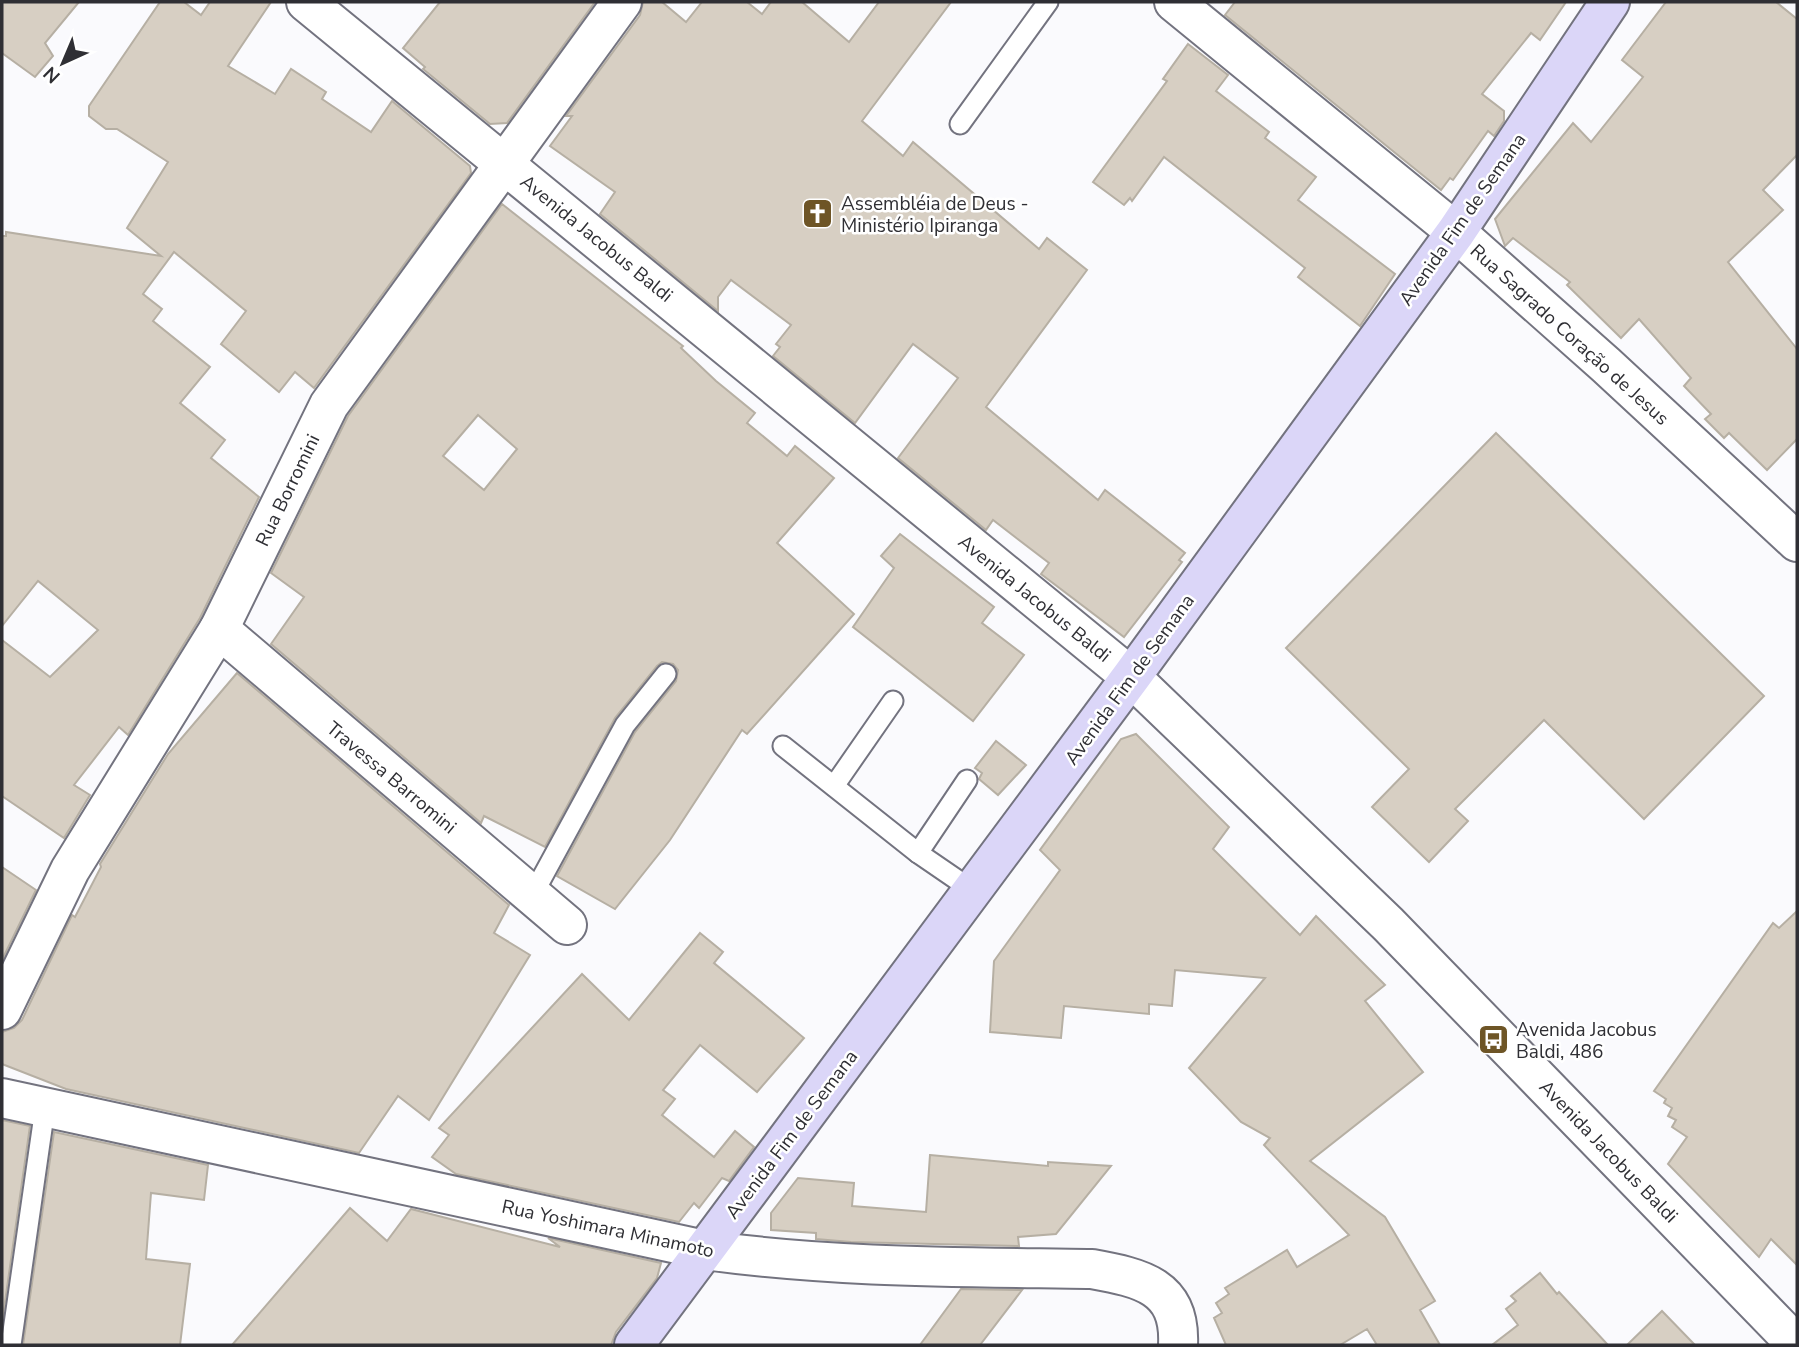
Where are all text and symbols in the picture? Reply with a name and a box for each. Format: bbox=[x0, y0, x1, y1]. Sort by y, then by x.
north arrow bbox=[28, 28, 98, 98]
text: N bbox=[38, 60, 66, 89]
street label: Avenida Fim de Semana bbox=[1393, 128, 1532, 311]
street label: Avenida Jacobus Baldi bbox=[515, 169, 678, 308]
place label: Assembléia de Deus - Ministério Ipiranga bbox=[841, 191, 1028, 239]
church icon: Assembléia de Deus - Ministério Ipiranga bbox=[801, 197, 835, 231]
street label: Rua Sagrado Coração de Jesus bbox=[1464, 238, 1674, 431]
street label: Rua Borromini bbox=[250, 430, 326, 551]
street label: Avenida Jacobus Baldi bbox=[953, 529, 1116, 668]
street label: Avenida Fim de Semana bbox=[1059, 589, 1201, 770]
street label: Travessa Barromini bbox=[321, 716, 462, 840]
place label: Avenida Jacobus Baldi, 486 bbox=[1516, 1017, 1657, 1065]
bus stop icon: Avenida Jacobus Baldi, 486 bbox=[1476, 1023, 1510, 1057]
street label: Avenida Fim de Semana bbox=[720, 1045, 864, 1224]
street label: Avenida Jacobus Baldi bbox=[1533, 1075, 1683, 1229]
street label: Rua Yoshimara Minamoto bbox=[499, 1194, 716, 1264]

